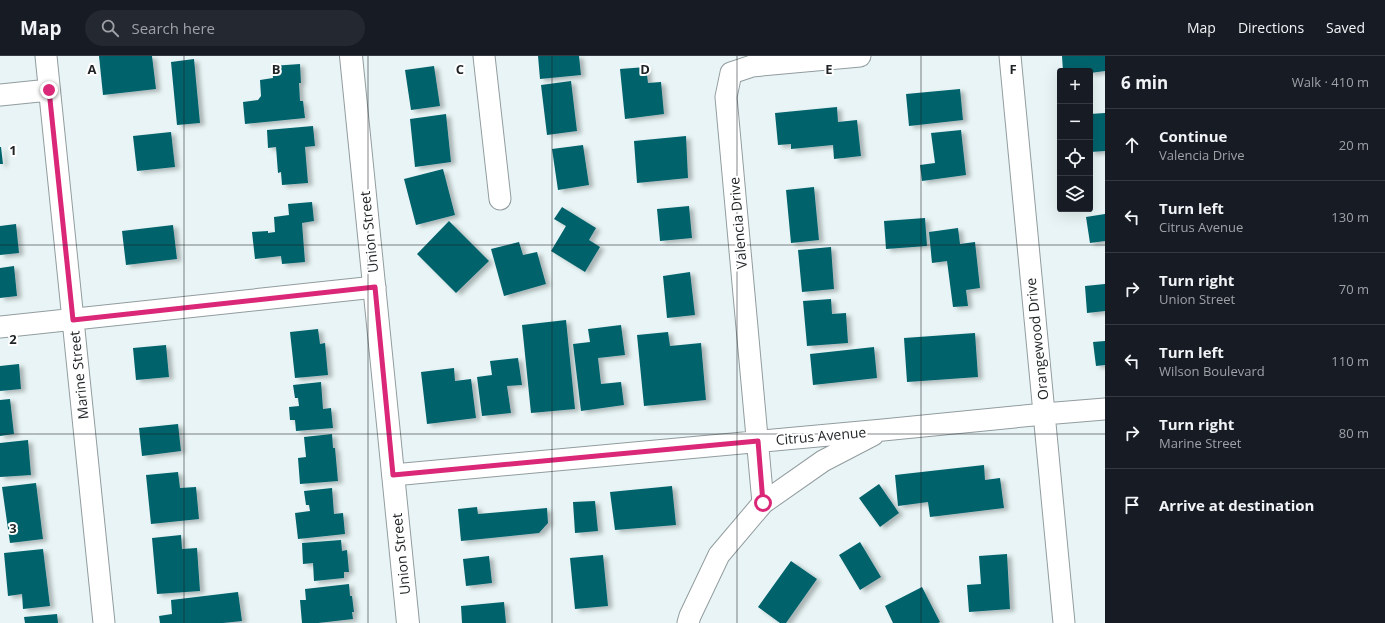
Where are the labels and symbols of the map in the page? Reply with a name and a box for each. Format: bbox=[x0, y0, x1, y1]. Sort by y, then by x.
text: A bbox=[88, 60, 97, 78]
text: B bbox=[272, 60, 281, 78]
text: C bbox=[456, 60, 464, 78]
text: D bbox=[640, 60, 650, 78]
text: E bbox=[825, 60, 833, 78]
text: F bbox=[1009, 60, 1017, 78]
route end bbox=[40, 81, 58, 99]
text: 1 bbox=[9, 141, 17, 159]
street label: Valencia Drive bbox=[724, 176, 751, 270]
street label: Union Street bbox=[355, 190, 382, 274]
street label: Orangewood Drive bbox=[1021, 277, 1052, 401]
text: 2 bbox=[9, 330, 17, 348]
street label: Marine Street bbox=[64, 330, 93, 420]
street label: Citrus Avenue bbox=[775, 422, 867, 449]
route start bbox=[754, 494, 772, 512]
street label: Union Street bbox=[387, 512, 414, 596]
text: 3 bbox=[9, 519, 17, 537]

